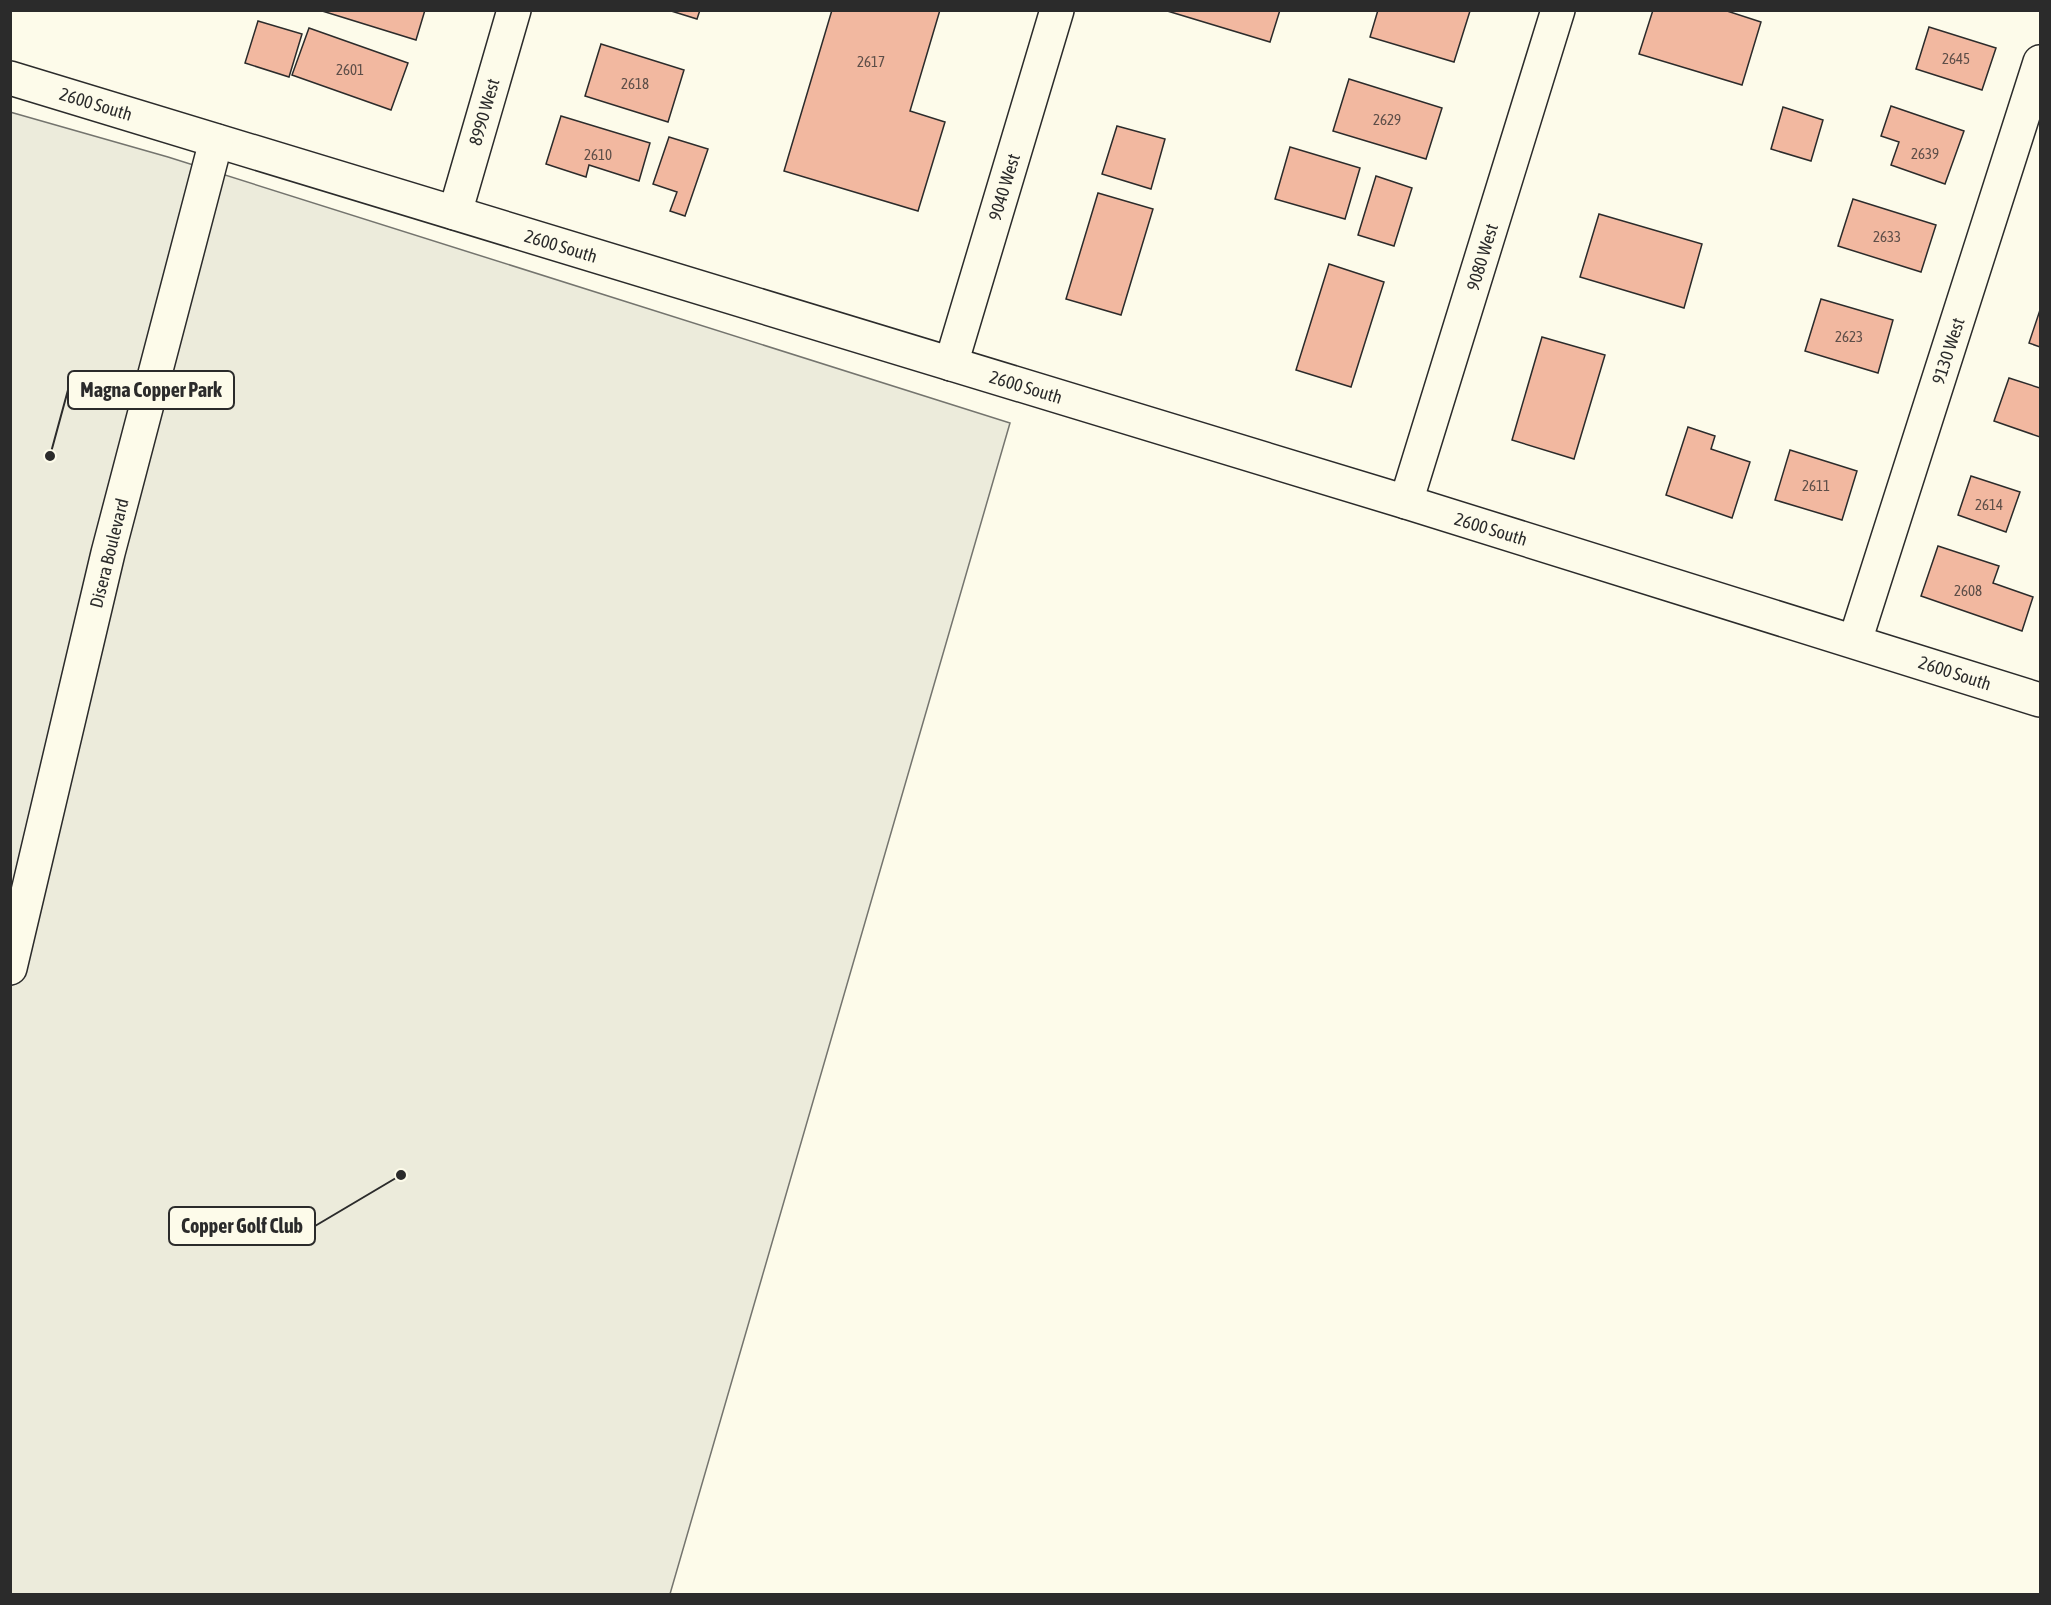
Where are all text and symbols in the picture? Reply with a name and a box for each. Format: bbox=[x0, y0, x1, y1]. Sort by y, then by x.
house number: 2645 bbox=[1942, 50, 1970, 67]
house number: 2617 bbox=[857, 53, 885, 70]
house number: 2601 bbox=[336, 61, 364, 78]
house number: 2618 bbox=[621, 75, 649, 92]
street label: 8990 West bbox=[464, 76, 504, 148]
street label: 2600 South bbox=[57, 83, 135, 125]
house number: 2629 bbox=[1373, 111, 1401, 128]
house number: 2639 bbox=[1911, 145, 1939, 162]
house number: 2610 bbox=[584, 146, 612, 163]
street label: 9040 West bbox=[984, 151, 1024, 223]
street label: 9080 West bbox=[1462, 221, 1502, 293]
street label: 2600 South bbox=[522, 225, 600, 267]
house number: 2633 bbox=[1873, 228, 1901, 245]
street label: 9130 West bbox=[1927, 315, 1969, 387]
house number: 2623 bbox=[1835, 328, 1863, 345]
street label: 2600 South bbox=[987, 366, 1065, 408]
callout: Magna Copper Park bbox=[68, 371, 234, 409]
text: Magna Copper Park bbox=[80, 378, 222, 401]
house number: 2611 bbox=[1802, 477, 1830, 494]
street label: Disera Boulevard bbox=[85, 496, 133, 610]
house number: 2614 bbox=[1975, 496, 2003, 513]
street label: 2600 South bbox=[1452, 508, 1530, 550]
house number: 2608 bbox=[1954, 582, 1982, 599]
street label: 2600 South bbox=[1916, 651, 1994, 695]
callout: Copper Golf Club bbox=[169, 1207, 315, 1245]
text: Copper Golf Club bbox=[181, 1214, 303, 1237]

